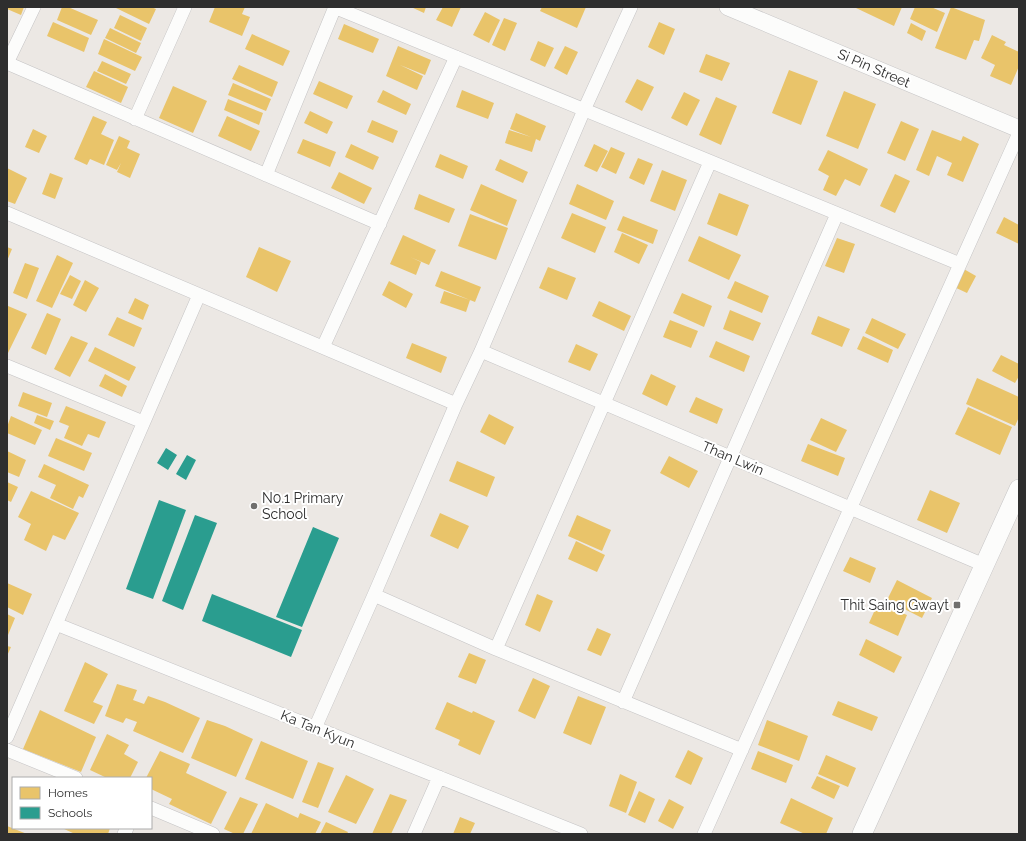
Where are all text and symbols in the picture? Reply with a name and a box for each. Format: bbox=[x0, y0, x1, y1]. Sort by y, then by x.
street label: Si Pin Street bbox=[835, 46, 913, 91]
street label: Than Lwin bbox=[700, 438, 766, 478]
place label: N0.1 Primary School bbox=[262, 490, 344, 522]
marker: N0.1 Primary School bbox=[249, 501, 259, 511]
place label: Thit Saing Gwayt bbox=[841, 597, 949, 613]
marker: Thit Saing Gwayt bbox=[952, 600, 962, 610]
street label: Ka Tan Kyun bbox=[278, 707, 358, 751]
legend bbox=[12, 777, 152, 829]
text: Homes bbox=[48, 786, 88, 800]
text: Schools bbox=[48, 806, 92, 820]

